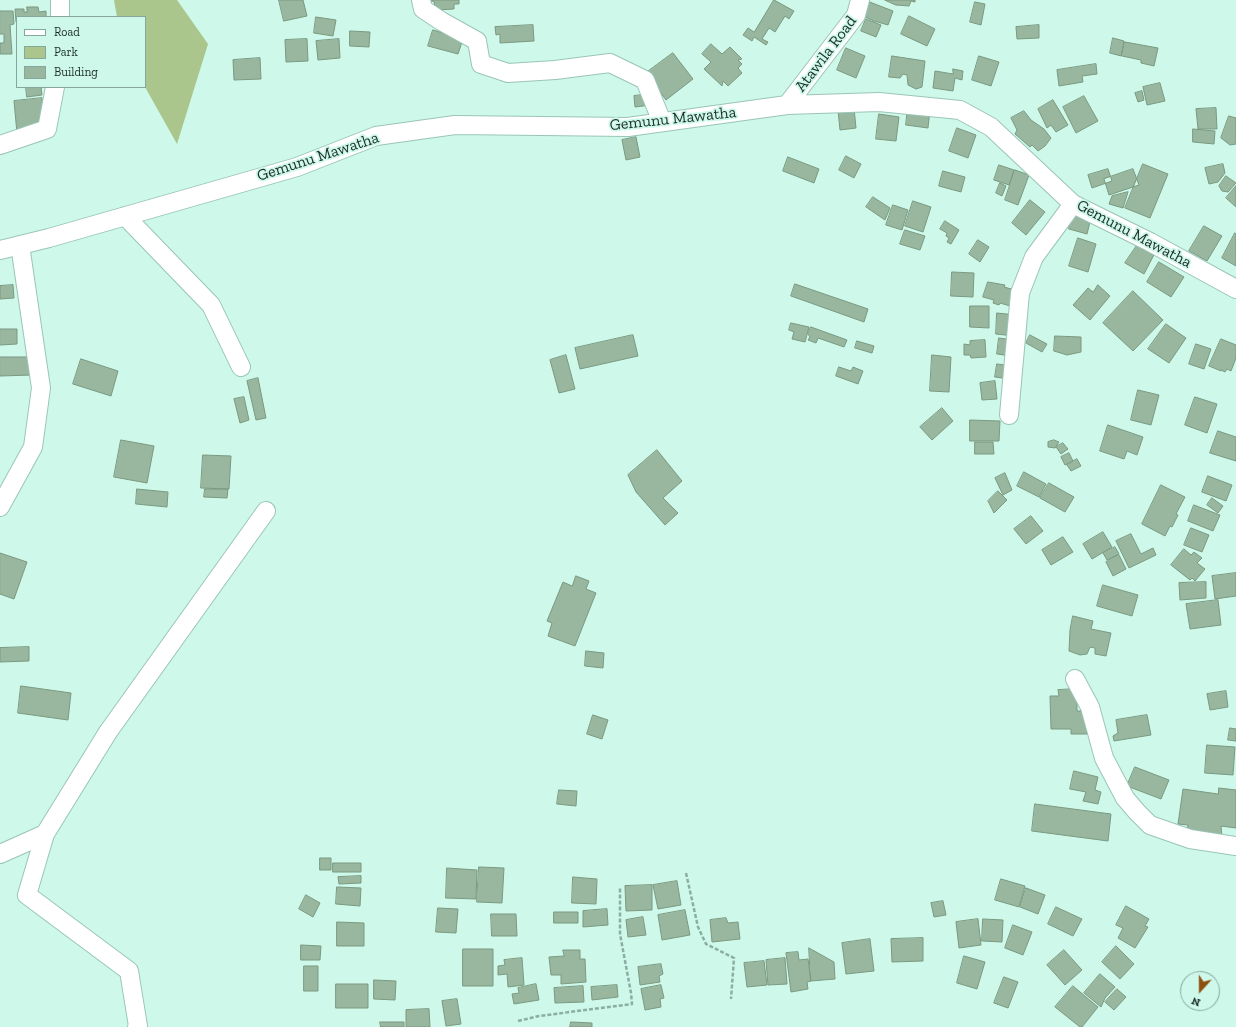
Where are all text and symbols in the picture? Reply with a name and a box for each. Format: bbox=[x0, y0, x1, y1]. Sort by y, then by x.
street label: Atawila Road bbox=[791, 12, 861, 96]
legend bbox=[16, 16, 146, 88]
text: Road bbox=[54, 25, 80, 39]
text: Park bbox=[54, 45, 78, 59]
text: Building bbox=[54, 65, 98, 79]
street label: Gemunu Mawatha bbox=[609, 103, 737, 135]
street label: Gemunu Mawatha bbox=[255, 128, 381, 186]
street label: Gemunu Mawatha bbox=[1073, 196, 1195, 272]
north arrow bbox=[1180, 971, 1220, 1011]
text: N bbox=[1190, 994, 1202, 1009]

